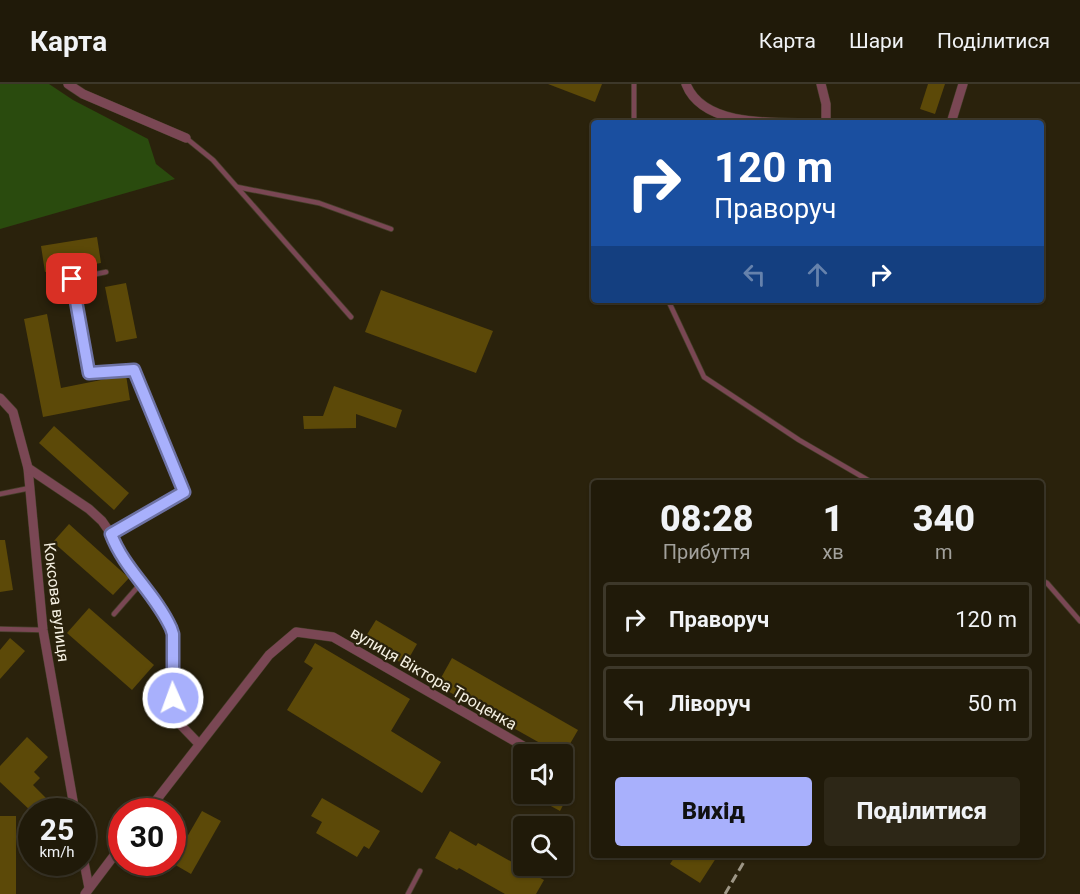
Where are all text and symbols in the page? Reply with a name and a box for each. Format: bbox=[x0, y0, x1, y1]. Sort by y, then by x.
text: Карта bbox=[30, 25, 107, 58]
text: Карта bbox=[759, 29, 816, 53]
text: Шари bbox=[849, 29, 904, 53]
text: Поділитися bbox=[937, 29, 1050, 53]
text: 120 m bbox=[714, 143, 833, 192]
icon: right bbox=[615, 144, 693, 222]
text: Праворуч bbox=[714, 193, 836, 225]
pin bbox=[46, 253, 97, 304]
icon: left bbox=[738, 258, 771, 291]
icon: ahead bbox=[801, 258, 834, 291]
icon: right bbox=[864, 258, 897, 291]
icon: arrive bbox=[55, 262, 88, 295]
text: 08:28 bbox=[660, 498, 753, 540]
text: 1 bbox=[823, 498, 843, 540]
text: 340 bbox=[913, 498, 975, 540]
text: Прибуття bbox=[663, 540, 751, 564]
text: хв bbox=[822, 540, 844, 564]
text: m bbox=[935, 540, 953, 564]
street label: Коксова вулиця bbox=[40, 541, 73, 663]
icon: right bbox=[618, 603, 651, 636]
text: Праворуч bbox=[669, 607, 769, 632]
text: 120 m bbox=[955, 607, 1017, 632]
street label: вулиця Віктора Троценка bbox=[347, 623, 520, 734]
position arrow bbox=[141, 666, 205, 730]
icon: left bbox=[618, 687, 651, 720]
text: Ліворуч bbox=[669, 691, 751, 716]
text: 50 m bbox=[968, 691, 1017, 716]
map controls bbox=[513, 744, 573, 876]
button: sound bbox=[513, 744, 573, 804]
button: Вихід bbox=[615, 777, 812, 846]
button: Поділитися bbox=[824, 777, 1020, 846]
speed limit sign: 30 bbox=[108, 798, 186, 876]
text: 25 bbox=[40, 812, 74, 847]
button: search bbox=[513, 816, 573, 876]
text: km/h bbox=[39, 843, 75, 861]

